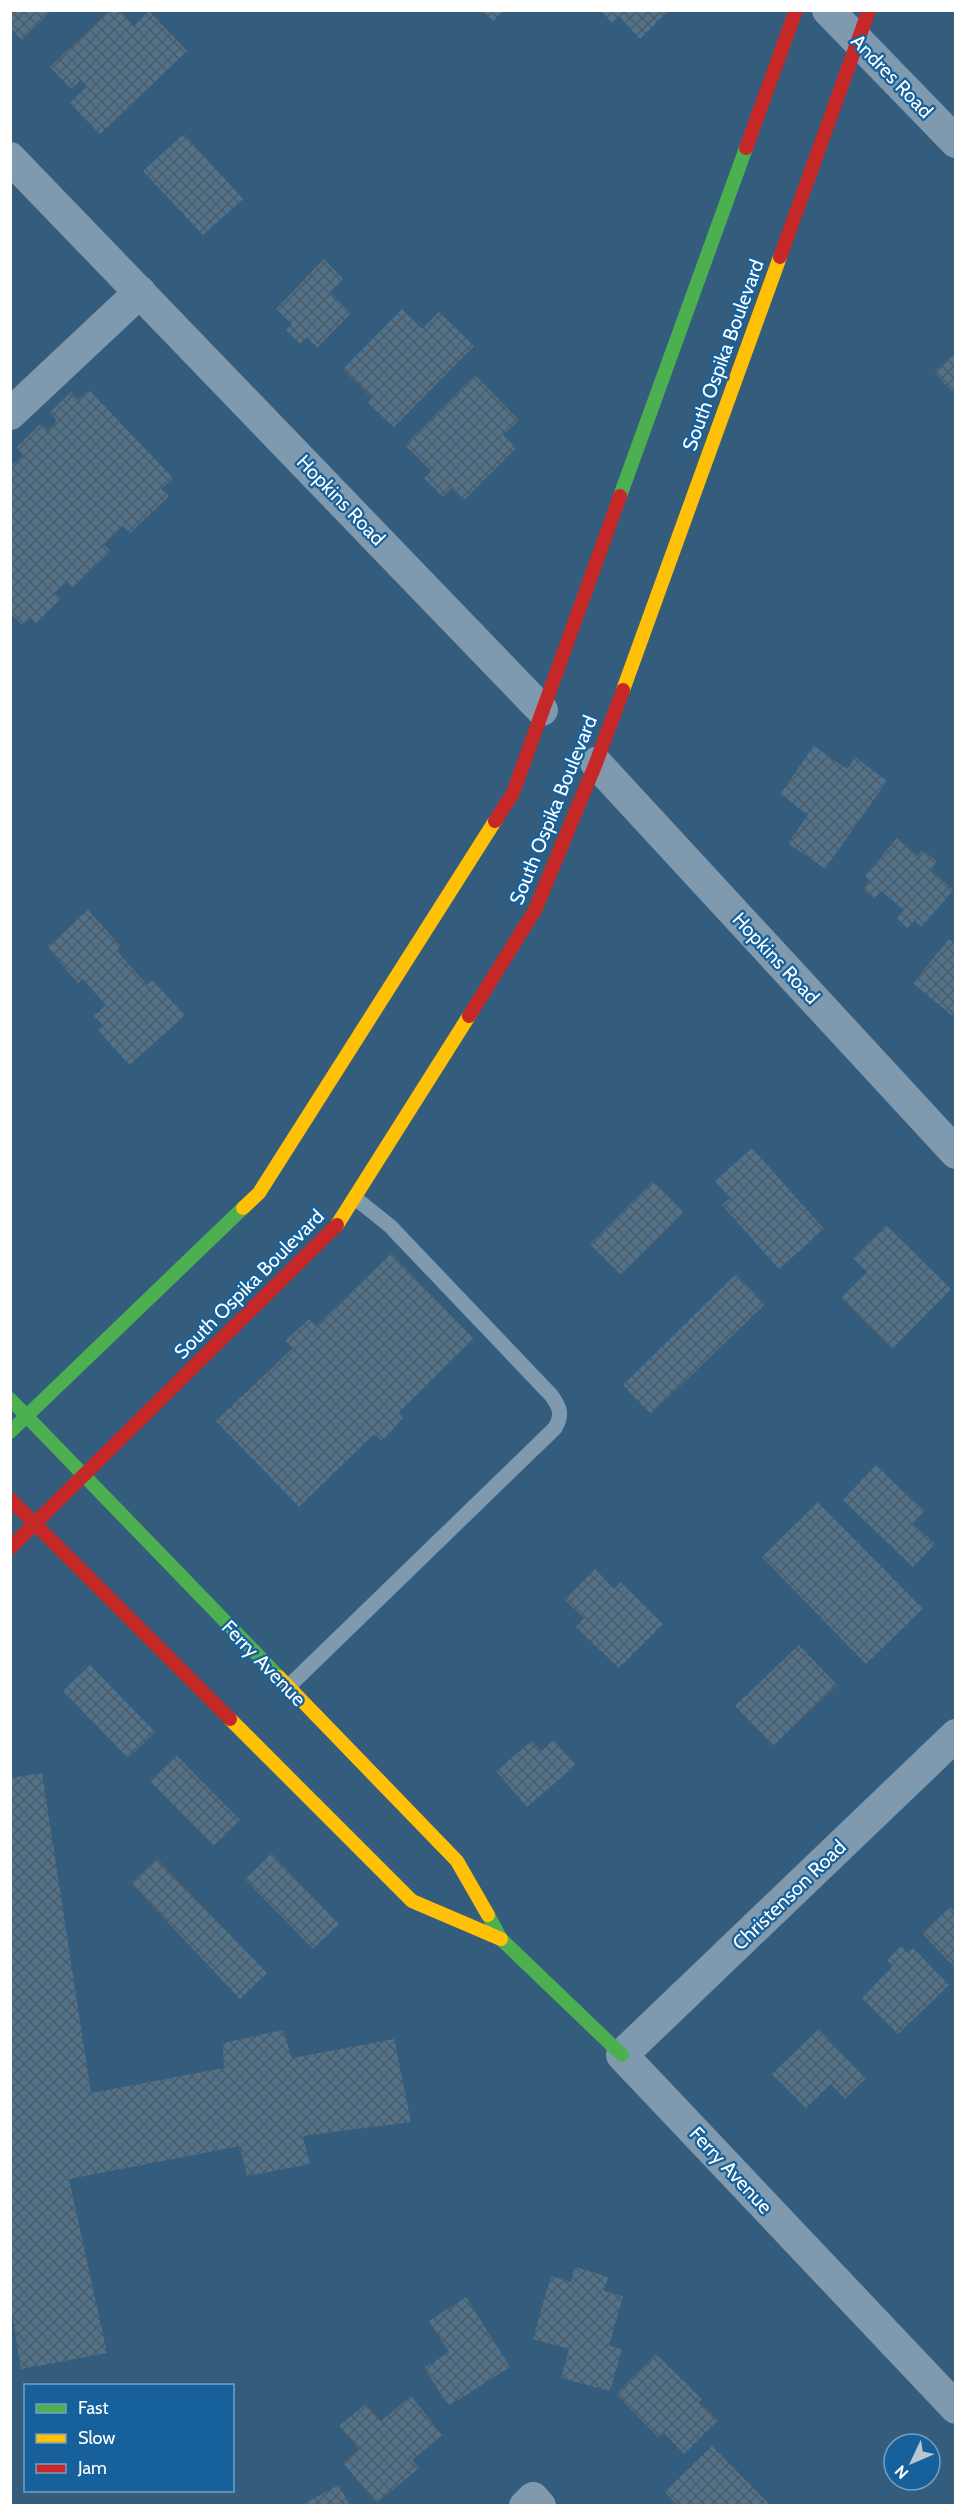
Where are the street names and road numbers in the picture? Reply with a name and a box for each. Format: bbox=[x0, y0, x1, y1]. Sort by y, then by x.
street label: Andres Road bbox=[846, 29, 938, 123]
street label: South Ospika Boulevard bbox=[677, 256, 769, 454]
street label: Hopkins Road bbox=[292, 450, 390, 550]
street label: South Ospika Boulevard bbox=[504, 712, 602, 908]
street label: Hopkins Road bbox=[727, 907, 825, 1009]
street label: South Ospika Boulevard bbox=[169, 1204, 329, 1364]
street label: Ferry Avenue bbox=[217, 1615, 311, 1711]
street label: Christenson Road bbox=[727, 1835, 851, 1955]
street label: Ferry Avenue bbox=[685, 2121, 777, 2219]

